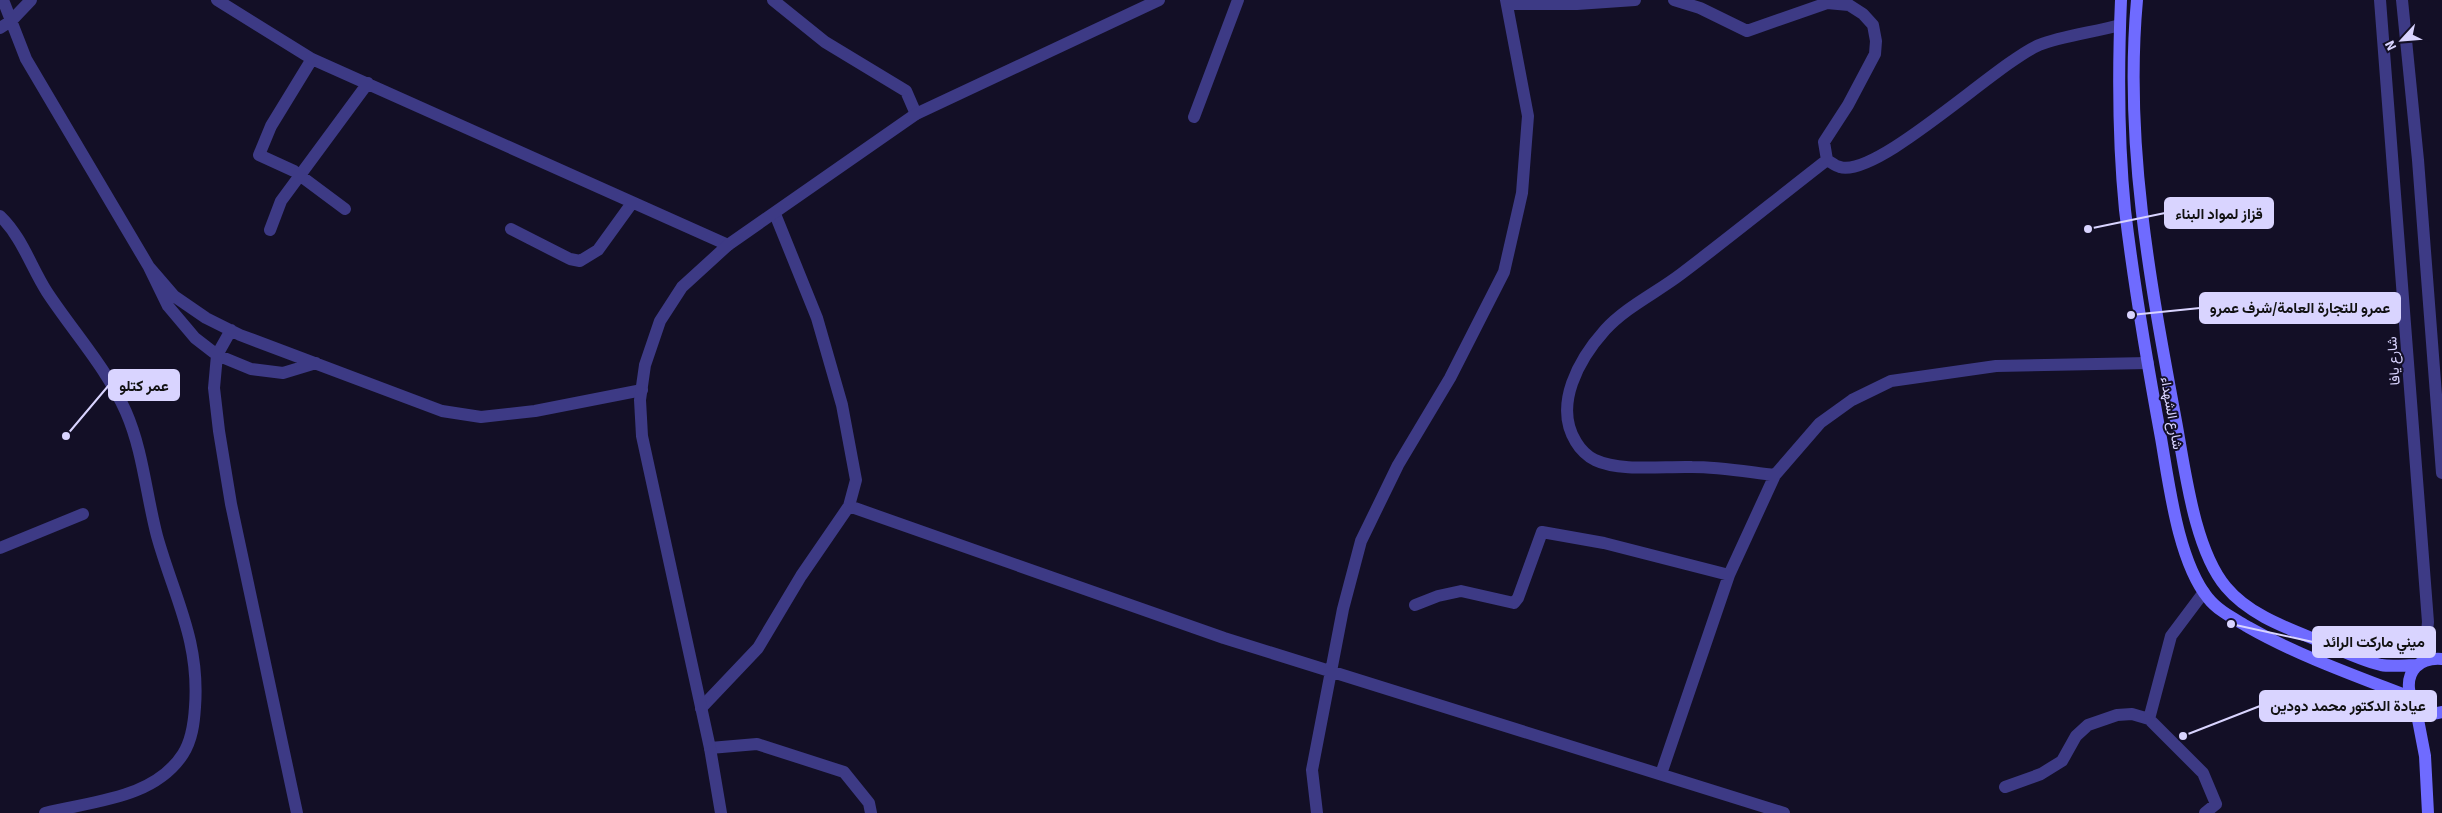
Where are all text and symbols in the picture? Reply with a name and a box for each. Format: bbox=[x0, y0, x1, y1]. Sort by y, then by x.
north arrow bbox=[2377, 15, 2427, 65]
text: N bbox=[2380, 37, 2402, 54]
callout: قزاز لمواد البناء bbox=[2165, 198, 2273, 228]
text: قزاز لمواد البناء bbox=[2175, 204, 2263, 225]
callout: عمرو للتجارة العامة/شرف عمرو bbox=[2200, 293, 2400, 323]
text: عمرو للتجارة العامة/شرف عمرو bbox=[2210, 298, 2390, 319]
street label: شارع يافا bbox=[2382, 336, 2406, 386]
callout: عمر كتلو bbox=[109, 370, 179, 400]
street label: شارع الشهداء bbox=[2155, 375, 2187, 451]
text: عمر كتلو bbox=[119, 376, 169, 397]
callout: ميني ماركت الرائد bbox=[2313, 627, 2435, 657]
text: ميني ماركت الرائد bbox=[2323, 632, 2425, 655]
callout: عيادة الدكتور محمد دودين bbox=[2260, 691, 2436, 721]
text: عيادة الدكتور محمد دودين bbox=[2270, 696, 2426, 717]

